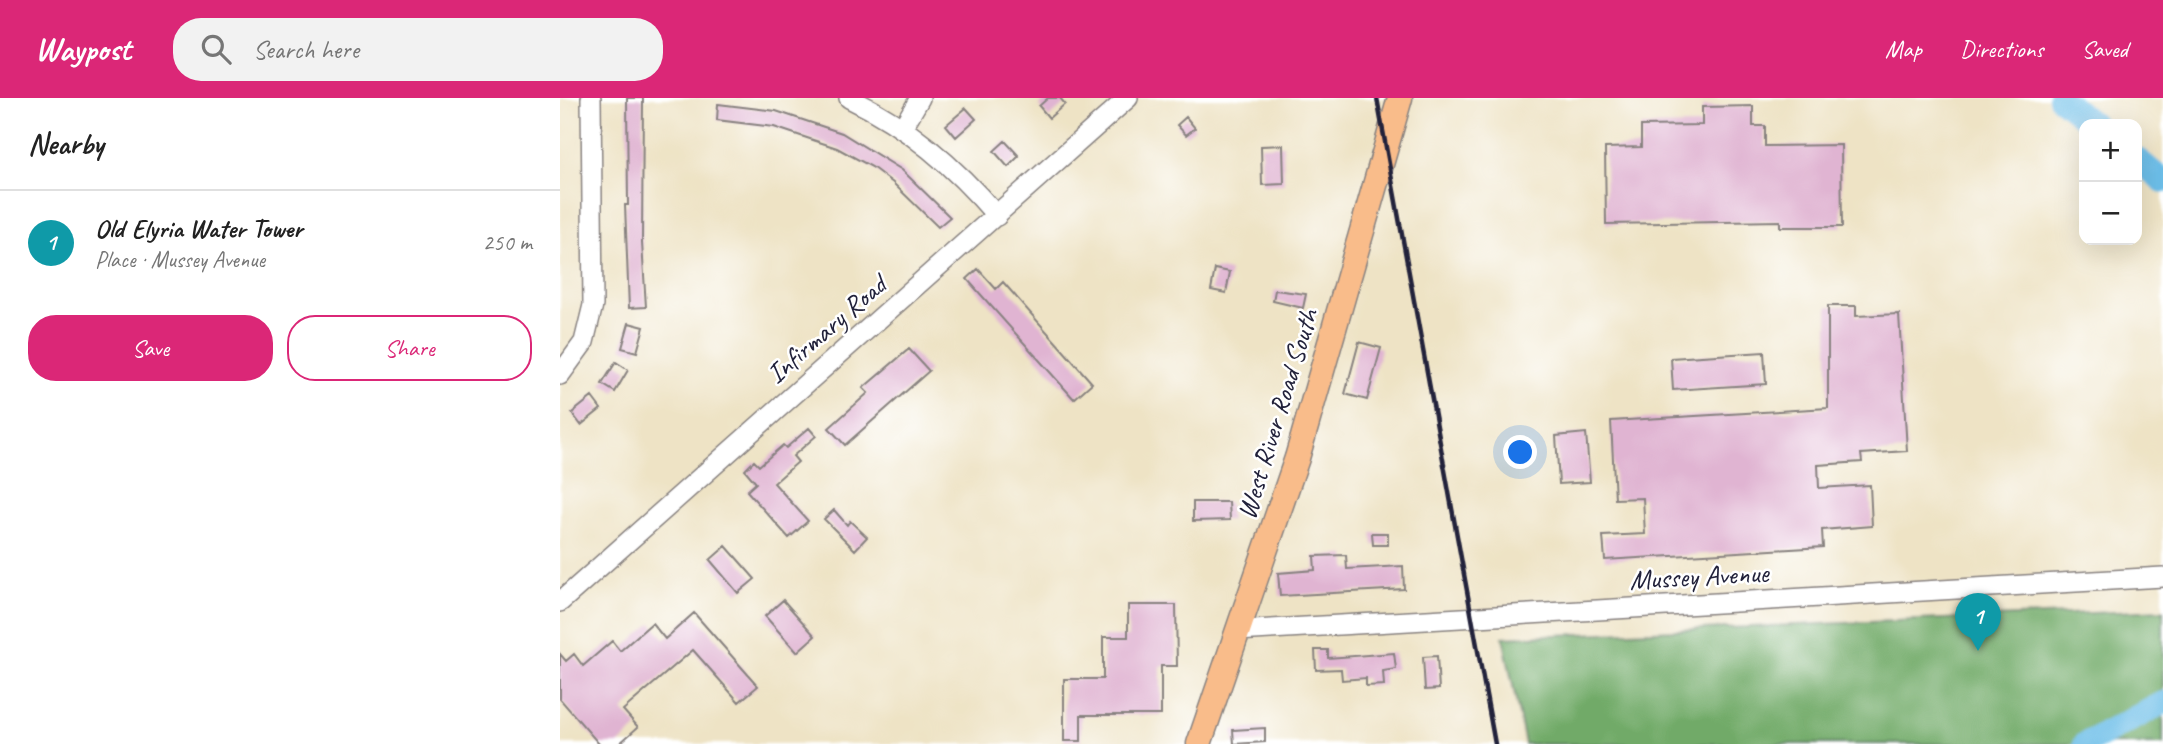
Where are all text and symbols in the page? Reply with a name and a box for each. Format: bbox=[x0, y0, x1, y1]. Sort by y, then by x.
search box bbox=[173, 18, 663, 81]
text: Waypost bbox=[35, 28, 131, 70]
icon: search bbox=[197, 30, 235, 68]
text: Search here bbox=[253, 33, 359, 66]
text: Map bbox=[1885, 34, 1922, 64]
text: Directions bbox=[1960, 34, 2043, 64]
text: Saved bbox=[2081, 34, 2128, 64]
map controls bbox=[2079, 119, 2142, 245]
button: + bbox=[2079, 119, 2142, 182]
text: Nearby bbox=[28, 125, 104, 163]
button: − bbox=[2079, 182, 2142, 245]
text: Old Elyria Water Tower bbox=[95, 212, 302, 245]
text: 1 bbox=[46, 228, 56, 257]
text: 250 m bbox=[483, 228, 532, 257]
text: Place · Mussey Avenue bbox=[95, 245, 265, 274]
street label: Infirmary Road bbox=[759, 265, 896, 391]
street label: West River Road South bbox=[1228, 303, 1326, 523]
button: Save bbox=[28, 315, 273, 381]
button: Share bbox=[287, 315, 532, 381]
your location bbox=[1503, 435, 1537, 469]
street label: Mussey Avenue bbox=[1629, 555, 1771, 597]
pin: 1 bbox=[1955, 593, 2001, 651]

